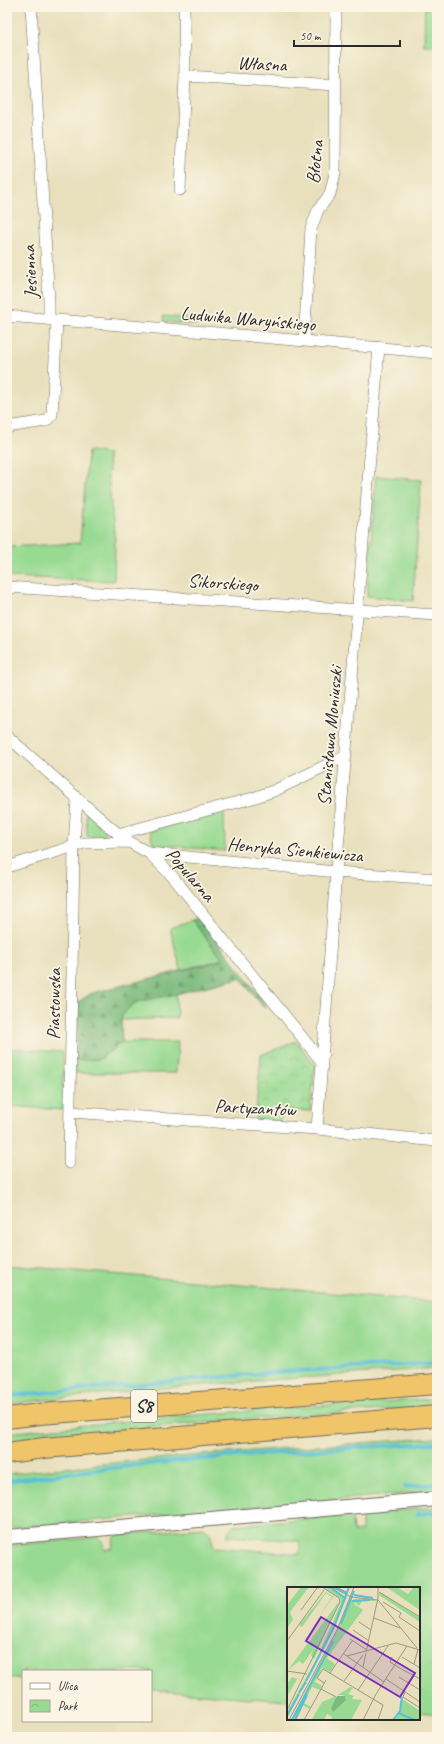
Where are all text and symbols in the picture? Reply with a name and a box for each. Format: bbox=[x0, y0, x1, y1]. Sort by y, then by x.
scale bar bbox=[294, 22, 400, 48]
text: 50 m bbox=[300, 28, 322, 44]
street label: Własna bbox=[237, 51, 288, 77]
street label: Błotna bbox=[301, 138, 329, 185]
street label: Jesienna bbox=[17, 243, 43, 300]
street label: Ludwika Waryńskiego bbox=[180, 301, 317, 337]
street label: Sikorskiego bbox=[187, 569, 261, 598]
street label: Stanisława Moniuszki bbox=[312, 663, 348, 807]
street label: Henryka Sienkiewicza bbox=[226, 832, 365, 868]
street label: Popularna bbox=[160, 843, 221, 908]
street label: Piastowska bbox=[41, 967, 67, 1040]
street label: Partyzantów bbox=[214, 1094, 298, 1122]
road number: S8 bbox=[131, 1390, 157, 1422]
inset map bbox=[287, 1587, 420, 1720]
legend bbox=[22, 1670, 152, 1722]
text: Ulica bbox=[58, 1678, 79, 1694]
text: Park bbox=[58, 1698, 79, 1714]

